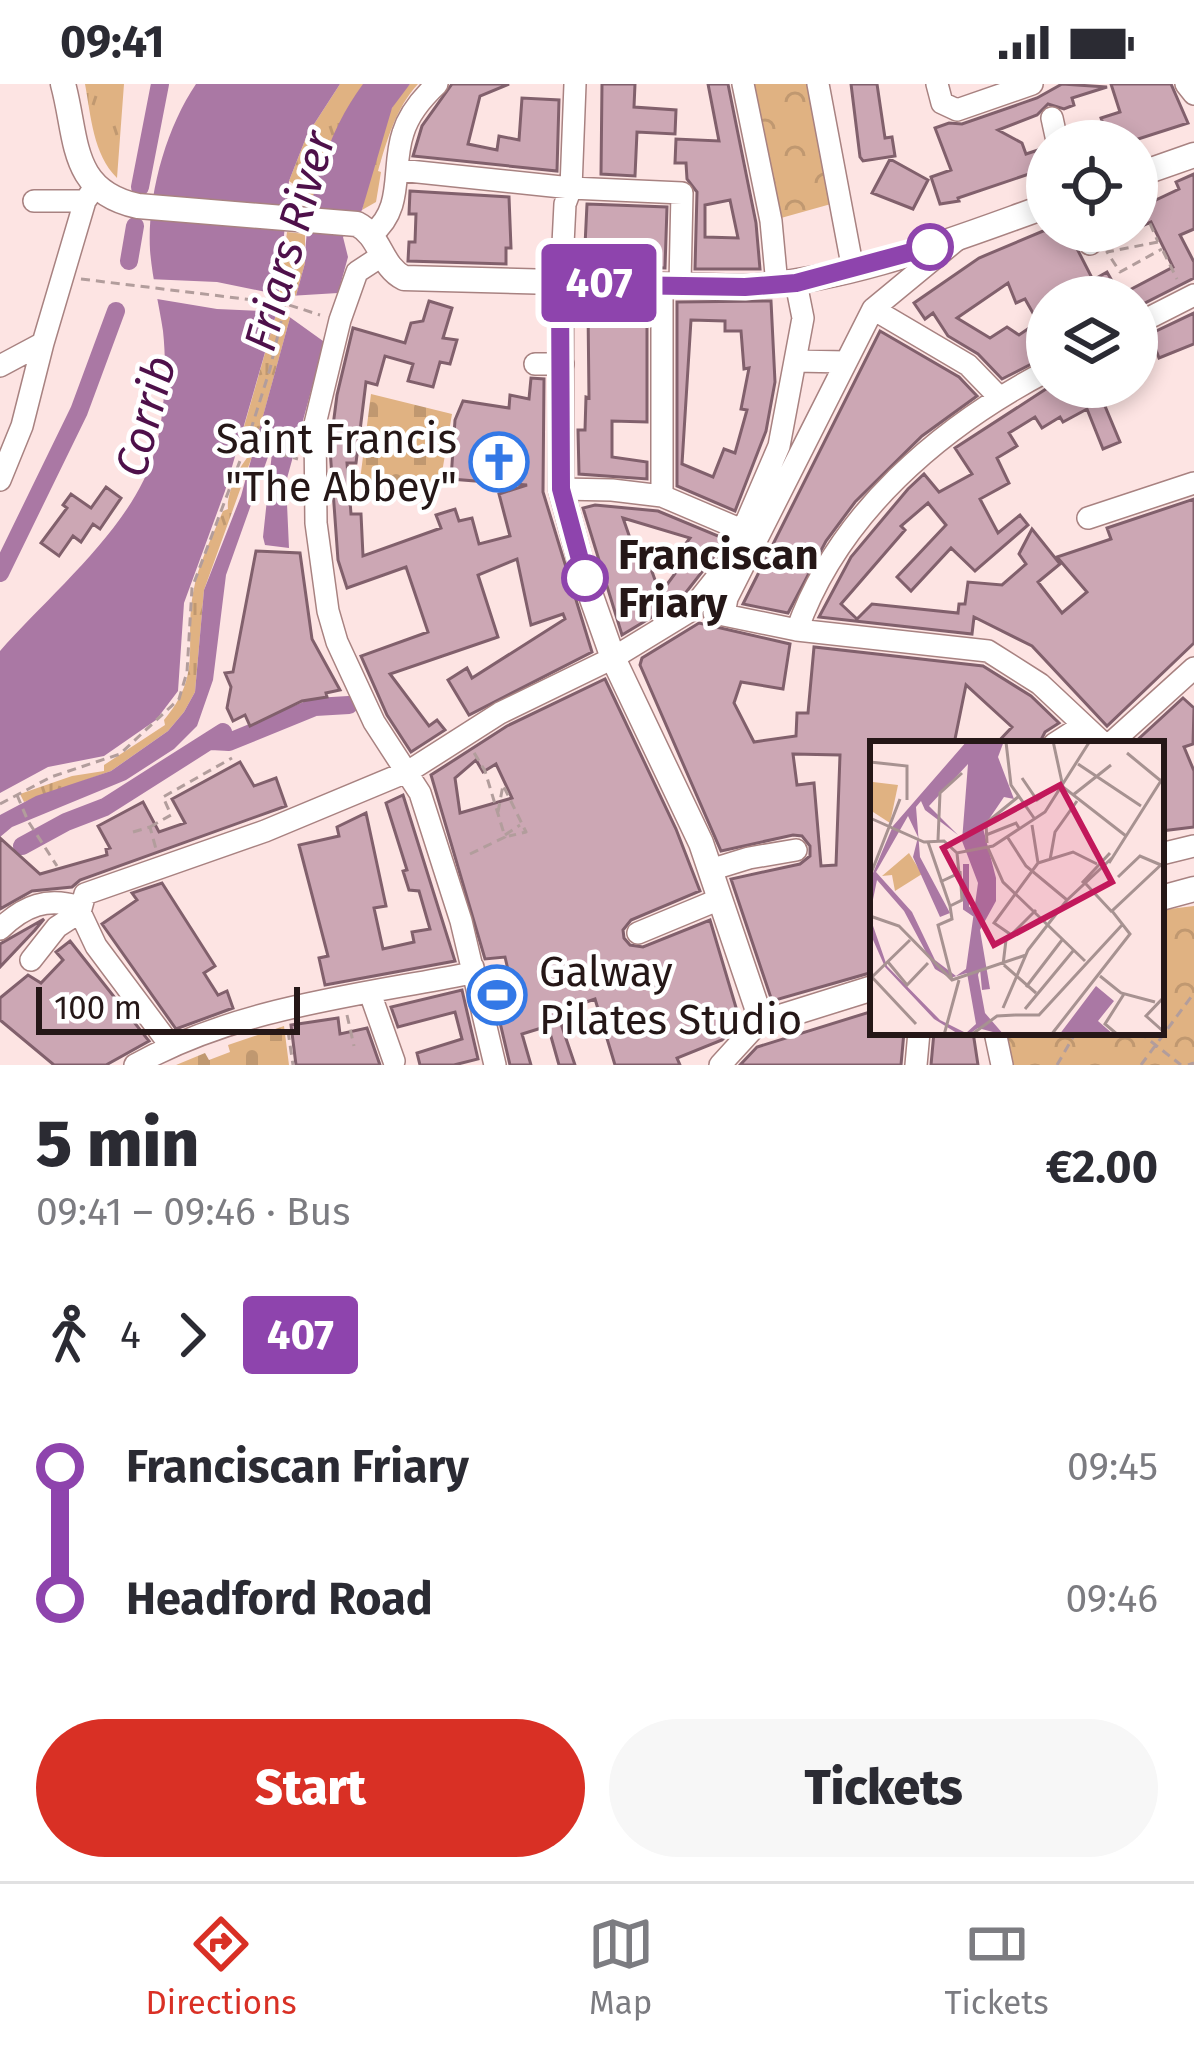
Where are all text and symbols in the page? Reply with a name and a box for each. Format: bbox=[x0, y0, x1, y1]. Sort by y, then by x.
text: 09:41 bbox=[60, 15, 165, 69]
map controls bbox=[1026, 120, 1158, 408]
button: locate bbox=[1026, 120, 1158, 252]
water label: Friars River bbox=[233, 123, 348, 357]
unlabelled marker bbox=[908, 225, 952, 269]
line badge: 407 bbox=[530, 244, 668, 322]
text: 407 bbox=[565, 258, 633, 308]
button: layers bbox=[1026, 276, 1158, 408]
water label: Corrib bbox=[104, 350, 188, 483]
place label: Saint Francis "The Abbey" bbox=[216, 414, 457, 512]
church icon: Saint Francis "The Abbey" bbox=[468, 431, 530, 493]
place label: Franciscan Friary bbox=[618, 530, 819, 628]
marker: Franciscan Friary bbox=[563, 556, 607, 600]
inset map bbox=[870, 741, 1164, 1035]
place label: Galway Pilates Studio bbox=[539, 947, 802, 1045]
sports icon: Galway Pilates Studio bbox=[466, 964, 528, 1026]
scale bar bbox=[36, 981, 300, 1034]
text: 100 m bbox=[54, 988, 142, 1028]
text: 5 min bbox=[36, 1104, 199, 1183]
text: €2.00 bbox=[1046, 1140, 1158, 1194]
text: 09:41 – 09:46 · Bus bbox=[36, 1189, 351, 1235]
icon: walk bbox=[36, 1302, 102, 1368]
icon: forward bbox=[159, 1302, 225, 1368]
text: 407 bbox=[267, 1310, 334, 1360]
text: 4 bbox=[120, 1312, 141, 1358]
text: Franciscan Friary bbox=[126, 1440, 469, 1494]
text: 09:45 bbox=[1067, 1444, 1158, 1490]
text: Headford Road bbox=[126, 1572, 433, 1626]
text: 09:46 bbox=[1065, 1576, 1158, 1622]
button: Start bbox=[36, 1719, 585, 1857]
button: Tickets bbox=[609, 1719, 1158, 1857]
tab: Directions bbox=[145, 1911, 297, 2023]
tab: Map bbox=[588, 1911, 654, 2023]
tab: Tickets bbox=[945, 1911, 1049, 2023]

